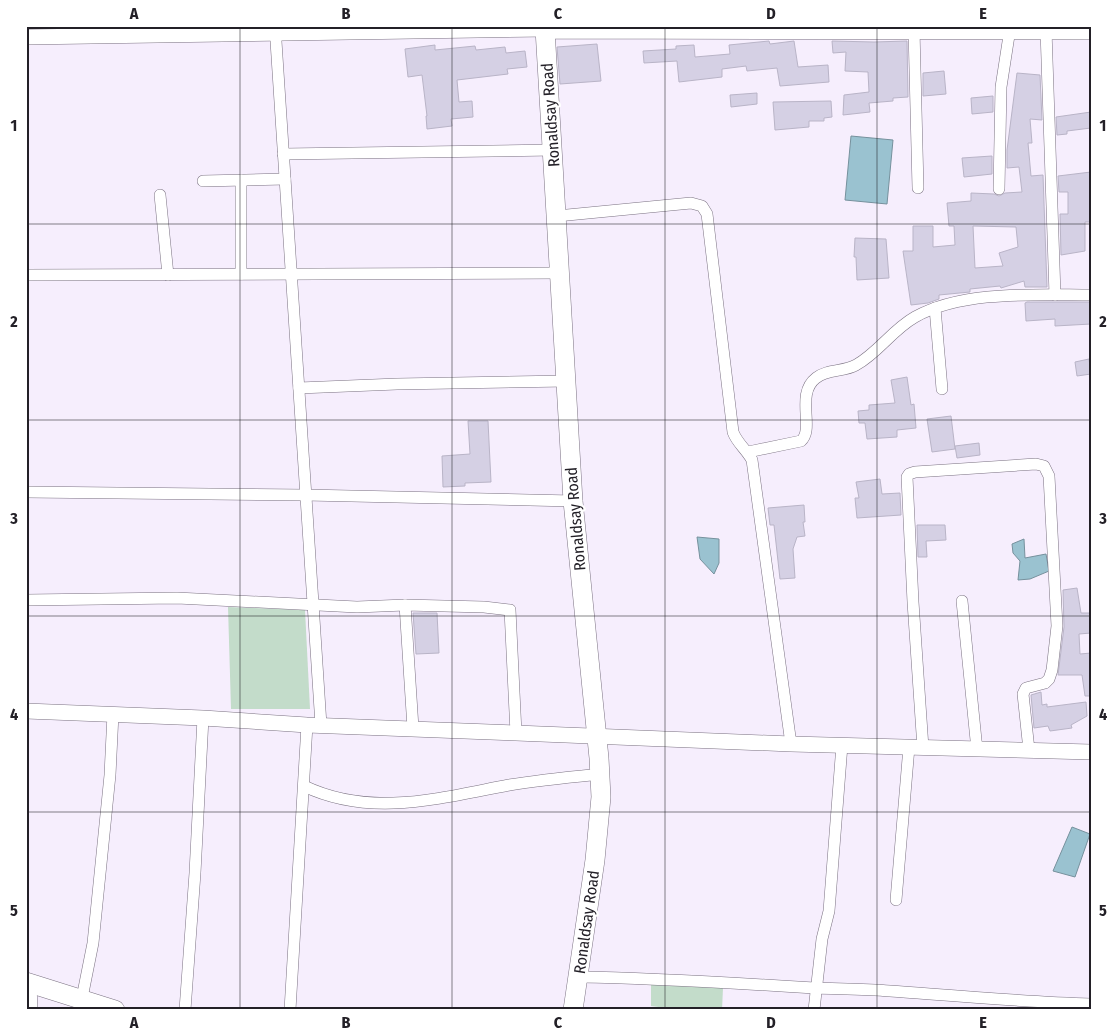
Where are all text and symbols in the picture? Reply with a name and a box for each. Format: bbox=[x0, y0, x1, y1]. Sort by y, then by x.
text: A bbox=[129, 4, 139, 23]
text: B bbox=[342, 4, 351, 23]
text: C bbox=[554, 4, 563, 23]
text: D bbox=[766, 4, 776, 23]
text: E bbox=[979, 4, 987, 23]
street label: Ronaldsay Road bbox=[537, 62, 564, 168]
text: 1 bbox=[11, 116, 17, 135]
text: 1 bbox=[1100, 116, 1106, 135]
text: 2 bbox=[9, 312, 18, 331]
text: 2 bbox=[1098, 312, 1107, 331]
street label: Ronaldsay Road bbox=[561, 466, 589, 572]
text: 3 bbox=[9, 509, 18, 528]
text: 3 bbox=[1098, 509, 1107, 528]
text: 4 bbox=[10, 705, 18, 724]
text: 4 bbox=[1099, 705, 1107, 724]
street label: Ronaldsay Road bbox=[570, 869, 603, 975]
text: 5 bbox=[10, 901, 18, 920]
text: 5 bbox=[1099, 901, 1107, 920]
text: A bbox=[129, 1013, 139, 1032]
text: B bbox=[342, 1013, 351, 1032]
text: C bbox=[554, 1013, 563, 1032]
text: D bbox=[766, 1013, 776, 1032]
text: E bbox=[979, 1013, 987, 1032]

